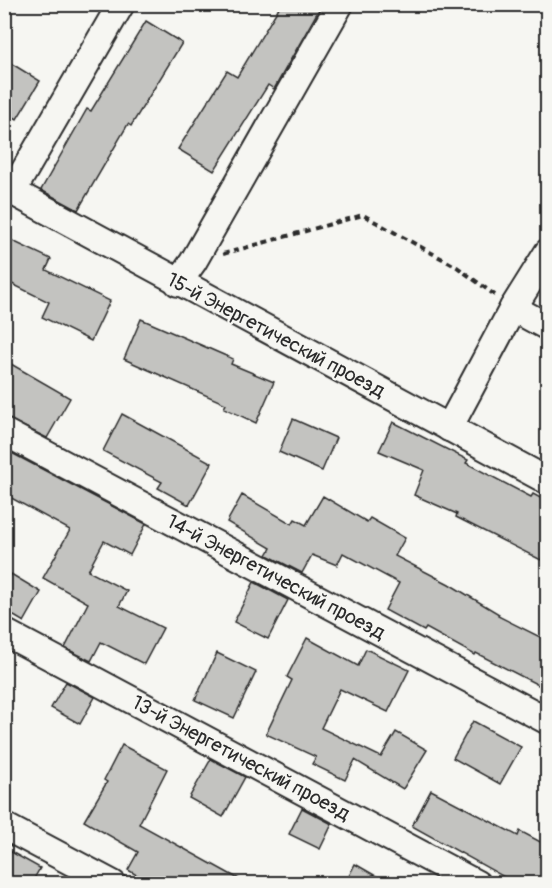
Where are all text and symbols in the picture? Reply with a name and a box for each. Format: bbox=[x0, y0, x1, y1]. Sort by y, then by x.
street label: 15-й Энергетический проезд bbox=[163, 267, 389, 403]
street label: 14-й Энергетический проезд bbox=[162, 509, 390, 645]
street label: 13-й Энергетический проезд bbox=[128, 690, 354, 826]

